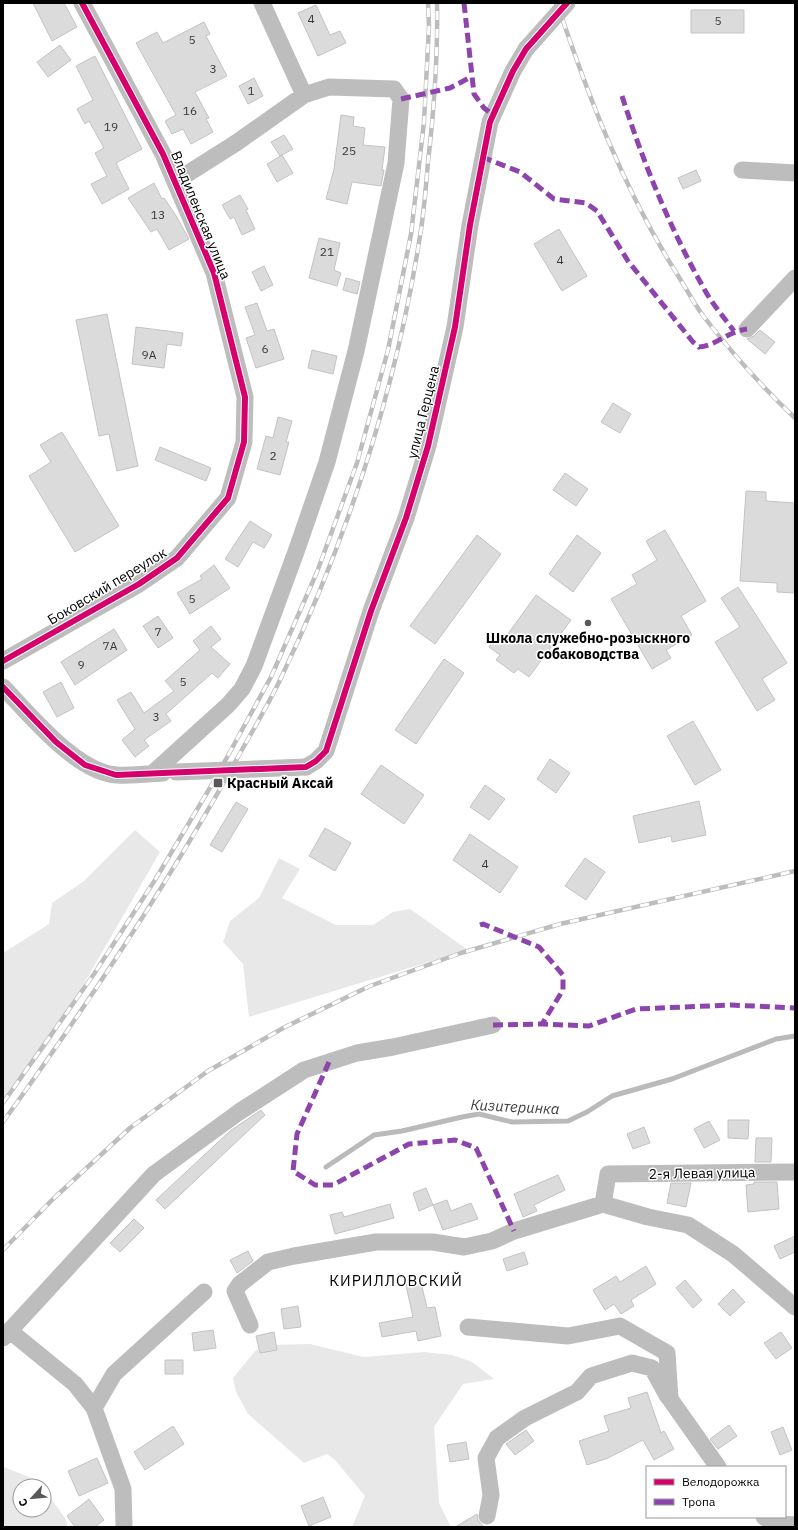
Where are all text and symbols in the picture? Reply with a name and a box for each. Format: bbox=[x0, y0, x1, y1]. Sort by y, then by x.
house number: 4 bbox=[307, 11, 315, 26]
house number: 5 bbox=[714, 13, 722, 28]
house number: 5 bbox=[188, 32, 196, 47]
house number: 3 bbox=[209, 61, 217, 76]
house number: 1 bbox=[247, 83, 255, 98]
house number: 16 bbox=[183, 103, 197, 118]
house number: 19 bbox=[104, 119, 118, 134]
house number: 25 bbox=[342, 143, 356, 158]
street label: Владиленская улица bbox=[167, 148, 235, 282]
house number: 13 bbox=[151, 207, 165, 222]
house number: 21 bbox=[320, 244, 334, 259]
house number: 4 bbox=[556, 252, 564, 267]
house number: 6 bbox=[261, 341, 269, 356]
house number: 9А bbox=[142, 347, 157, 362]
street label: улица Герцена bbox=[403, 363, 443, 460]
house number: 2 bbox=[269, 448, 277, 463]
street label: Боковский переулок bbox=[44, 543, 170, 629]
house number: 5 bbox=[188, 591, 196, 606]
marker: Школа служебно-розыскного собаководства bbox=[583, 618, 593, 628]
house number: 7 bbox=[154, 624, 162, 639]
place label: Школа служебно-розыскного собаководства bbox=[486, 629, 690, 663]
house number: 7А bbox=[103, 638, 118, 653]
house number: 9 bbox=[77, 657, 85, 672]
house number: 5 bbox=[179, 674, 187, 689]
house number: 3 bbox=[152, 709, 160, 724]
place label: Красный Аксай bbox=[227, 774, 333, 792]
marker: Красный Аксай bbox=[212, 777, 224, 789]
house number: 4 bbox=[481, 856, 489, 871]
water label: Кизитеринка bbox=[470, 1095, 560, 1118]
street label: 2-я Левая улица bbox=[648, 1163, 756, 1183]
district label: КИРИЛЛОВСКИЙ bbox=[329, 1271, 463, 1290]
legend bbox=[646, 1466, 786, 1518]
text: Велодорожка bbox=[682, 1474, 760, 1489]
north arrow bbox=[12, 1478, 52, 1518]
text: Тропа bbox=[682, 1494, 716, 1509]
text: С bbox=[15, 1496, 31, 1509]

